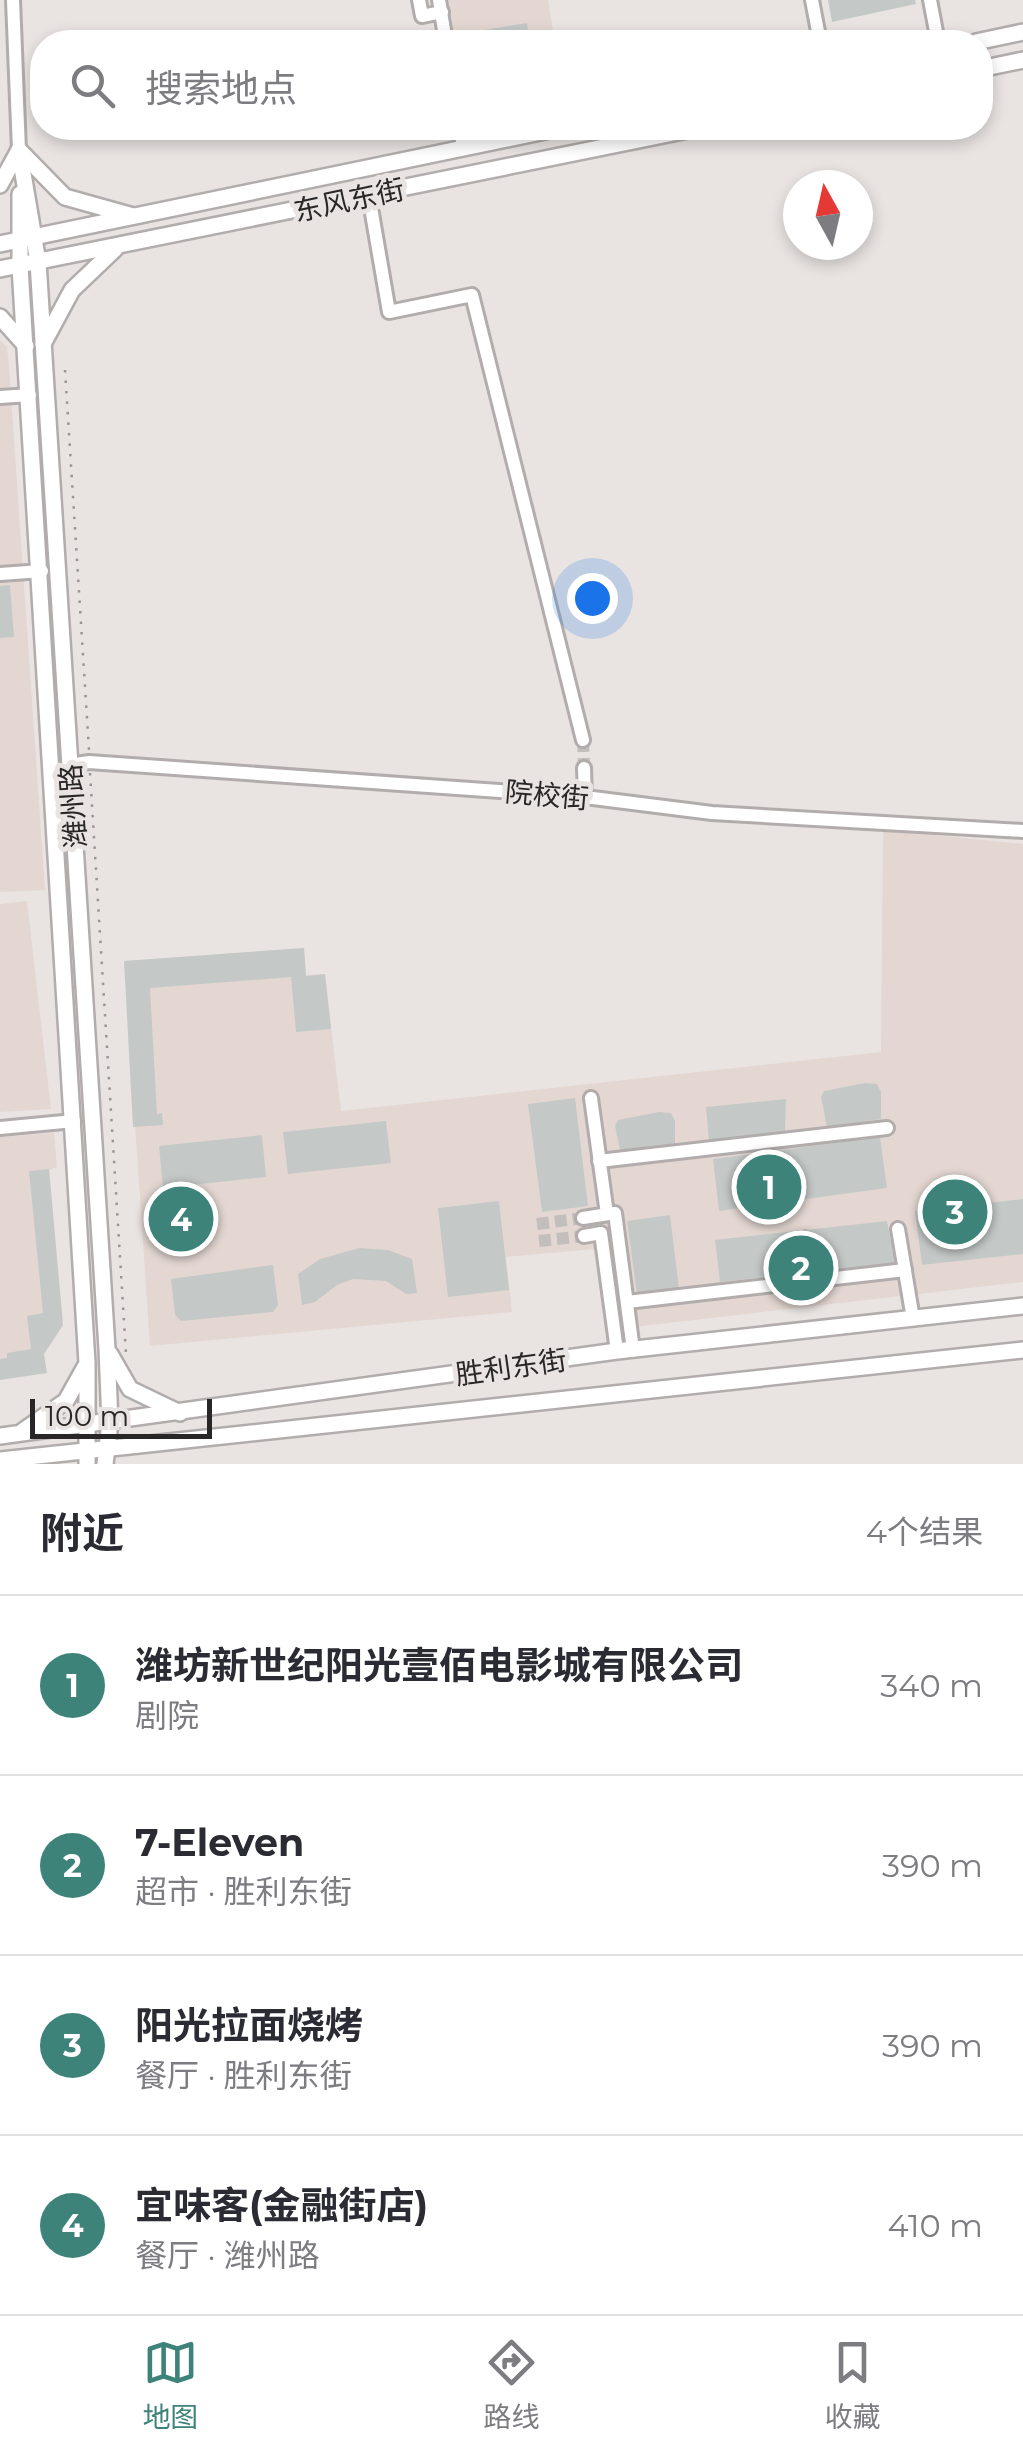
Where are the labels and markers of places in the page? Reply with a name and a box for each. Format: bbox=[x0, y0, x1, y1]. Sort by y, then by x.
pin: 1 bbox=[736, 1150, 802, 1224]
pin: 3 bbox=[922, 1174, 988, 1250]
pin: 4 bbox=[148, 1182, 214, 1256]
pin: 2 bbox=[768, 1230, 834, 1306]

